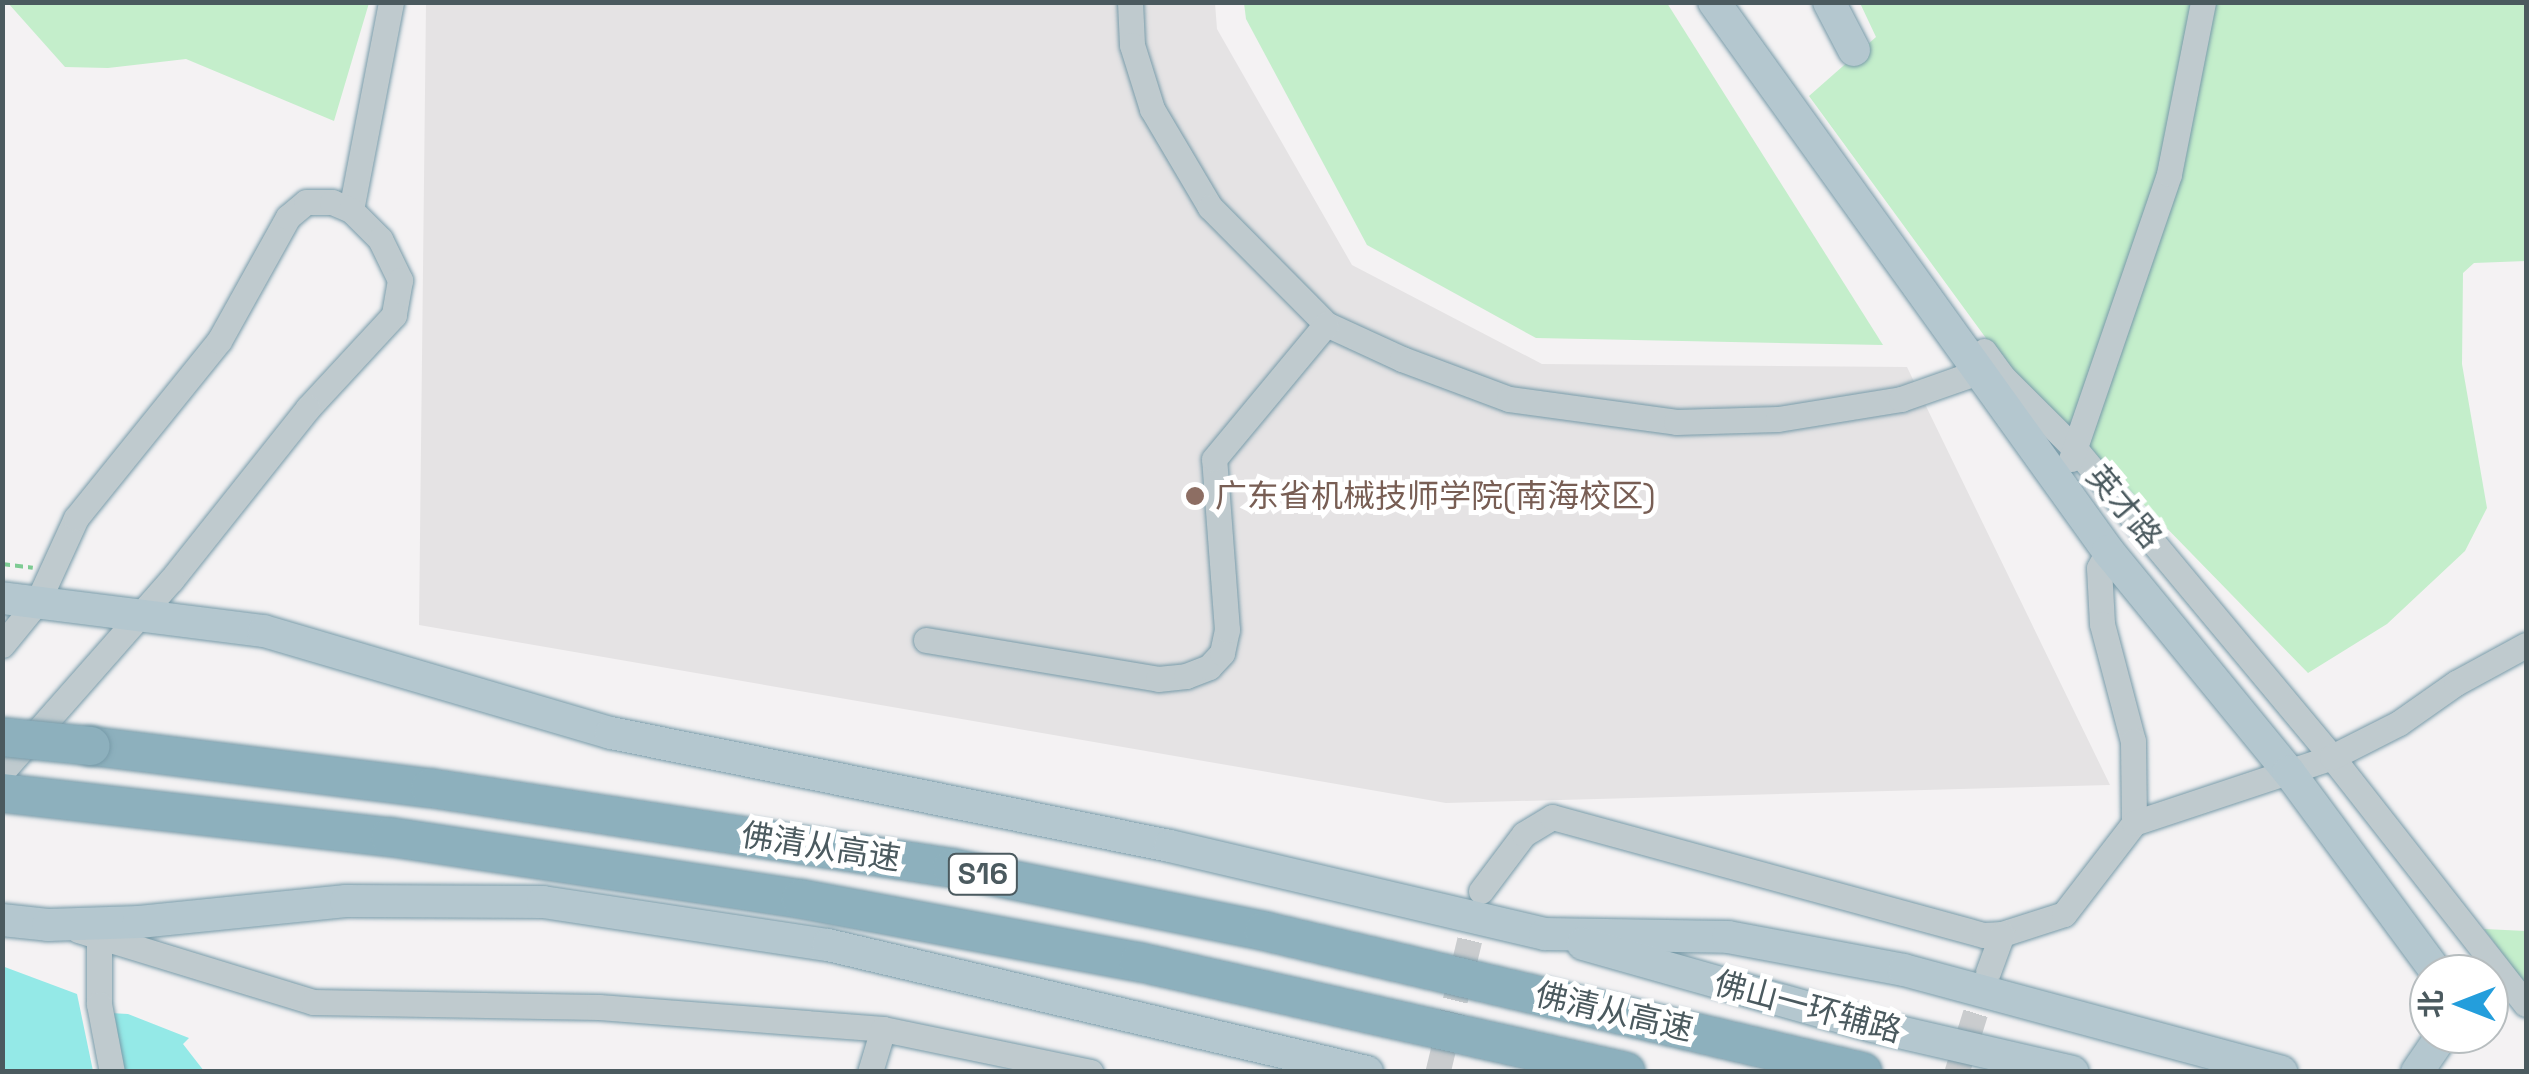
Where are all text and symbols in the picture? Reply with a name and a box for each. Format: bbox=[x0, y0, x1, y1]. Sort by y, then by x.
street label: 英才路 bbox=[2078, 458, 2170, 556]
place label: 广东省机械技师学院(南海校区) bbox=[1215, 477, 1655, 515]
marker: 广东省机械技师学院(南海校区) bbox=[1184, 485, 1206, 507]
street label: 佛清从高速 bbox=[739, 816, 903, 878]
road number: S16 bbox=[946, 849, 1020, 899]
north arrow bbox=[2409, 954, 2509, 1054]
street label: 佛山一环辅路 bbox=[1710, 964, 1906, 1050]
street label: 佛清从高速 bbox=[1532, 975, 1696, 1049]
text: 北 bbox=[2413, 990, 2449, 1018]

